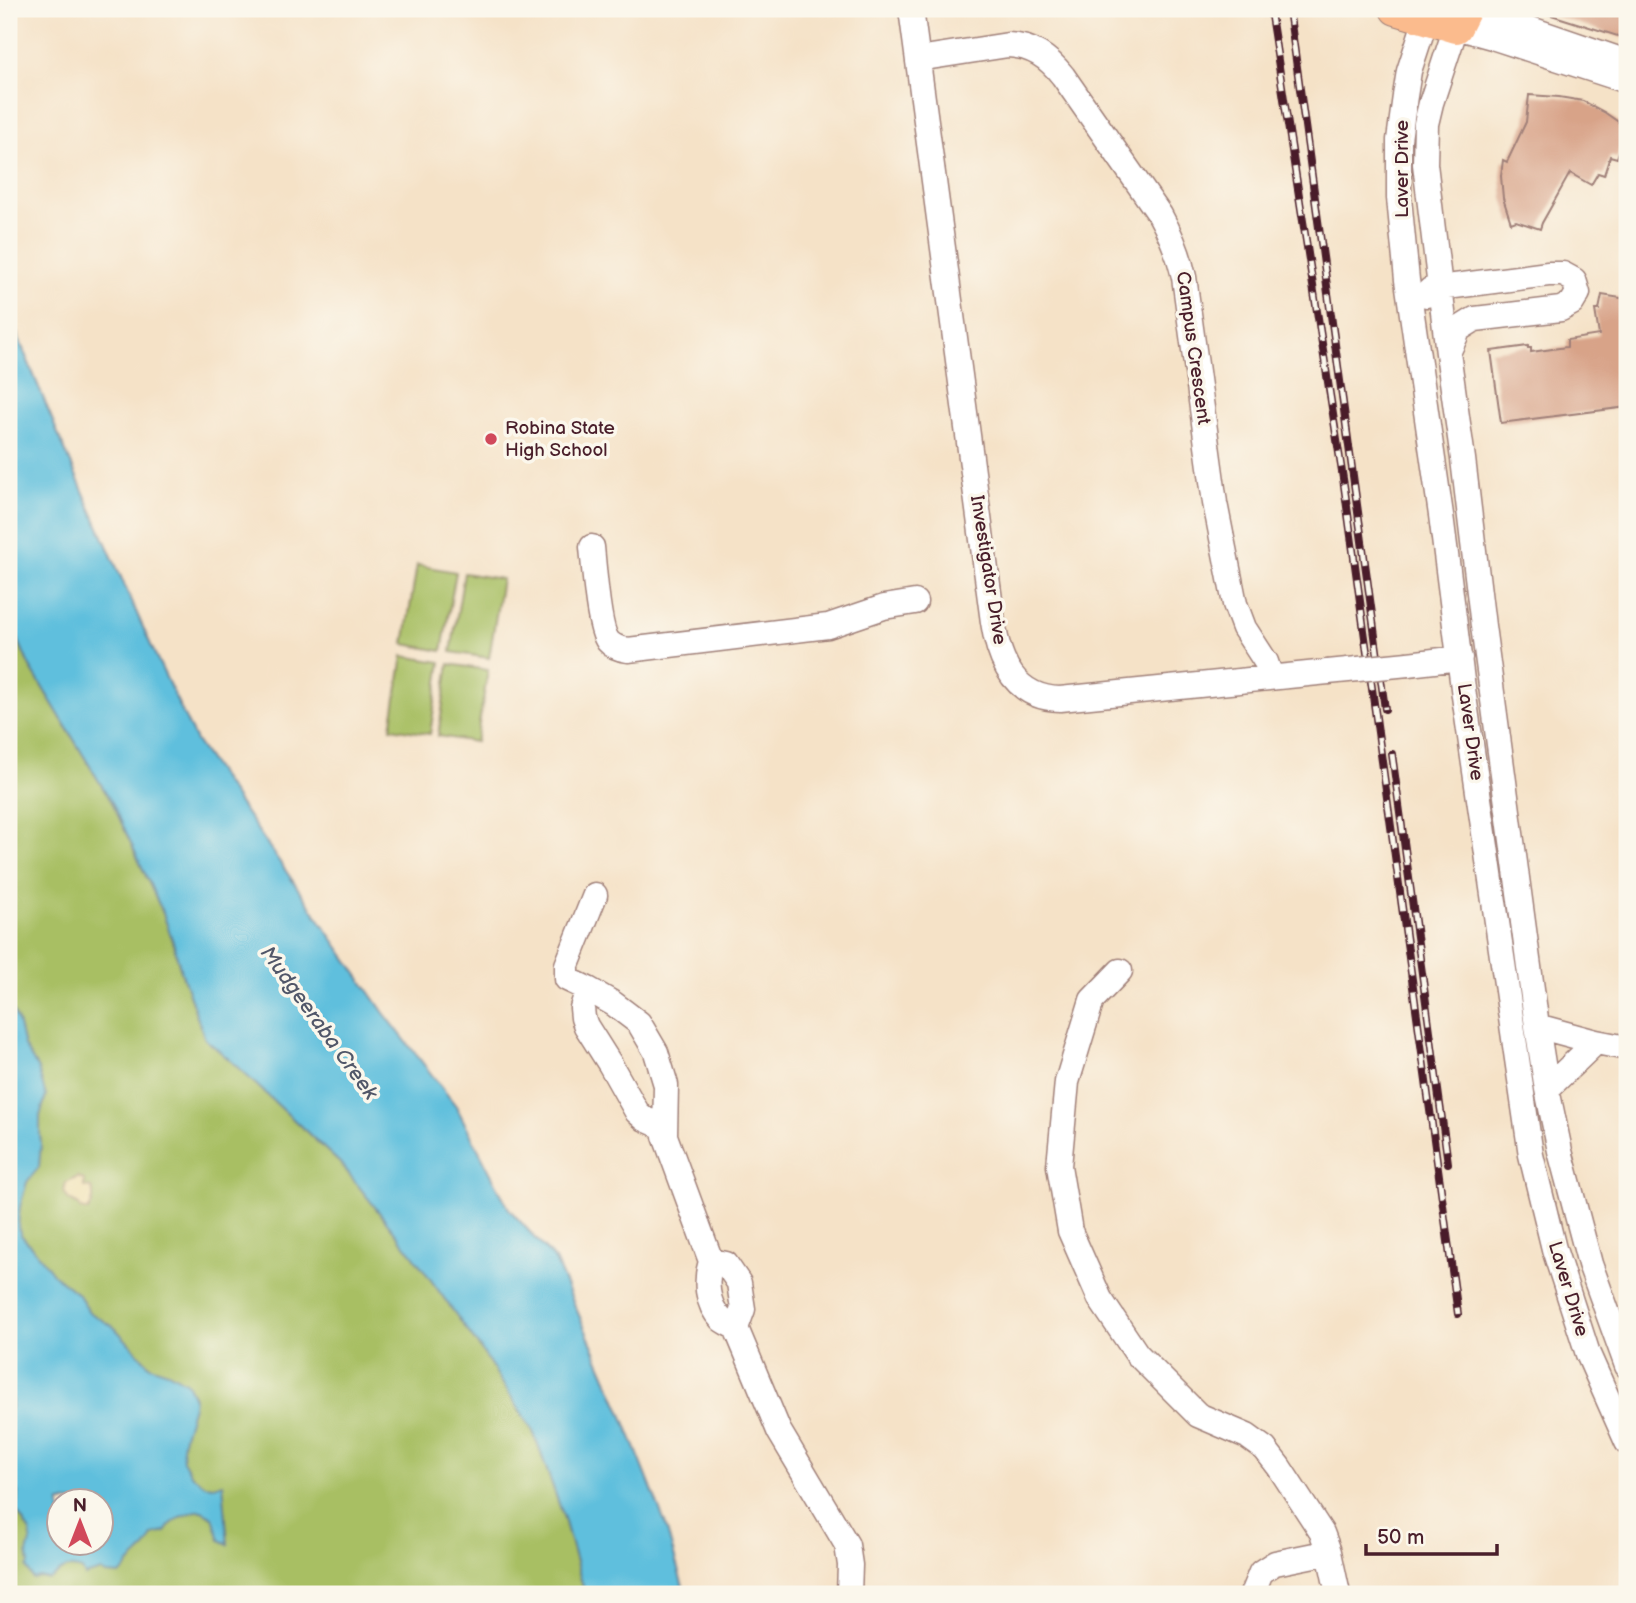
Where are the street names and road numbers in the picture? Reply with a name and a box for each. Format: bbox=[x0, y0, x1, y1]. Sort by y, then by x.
street label: Laver Drive bbox=[1391, 120, 1414, 218]
street label: Campus Crescent bbox=[1171, 270, 1215, 426]
street label: Investigator Drive bbox=[965, 494, 1011, 646]
street label: Laver Drive bbox=[1452, 682, 1488, 782]
street label: Laver Drive bbox=[1543, 1239, 1593, 1339]

